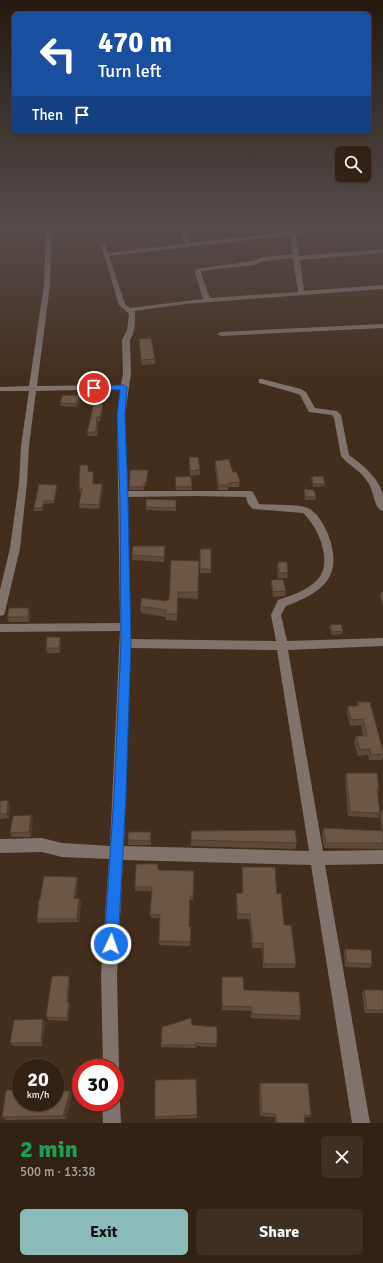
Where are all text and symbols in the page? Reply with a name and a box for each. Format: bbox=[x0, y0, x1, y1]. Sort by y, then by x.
text: 470 m bbox=[98, 26, 172, 60]
icon: left bbox=[32, 28, 84, 80]
text: Turn left bbox=[98, 60, 161, 82]
icon: arrive bbox=[71, 104, 93, 126]
text: Then bbox=[32, 106, 63, 124]
map controls bbox=[335, 146, 371, 182]
button: search bbox=[335, 146, 371, 182]
pin bbox=[77, 371, 111, 405]
icon: arrive bbox=[83, 377, 105, 399]
position arrow bbox=[90, 923, 132, 965]
speed limit sign: 30 bbox=[72, 1059, 124, 1111]
text: 20 bbox=[27, 1067, 49, 1092]
text: km/h bbox=[27, 1089, 49, 1101]
text: 2 min bbox=[20, 1134, 78, 1164]
button: close bbox=[321, 1136, 363, 1178]
text: 500 m · 13:38 bbox=[20, 1164, 96, 1180]
button: Exit bbox=[20, 1209, 188, 1255]
button: Share bbox=[196, 1209, 363, 1255]

